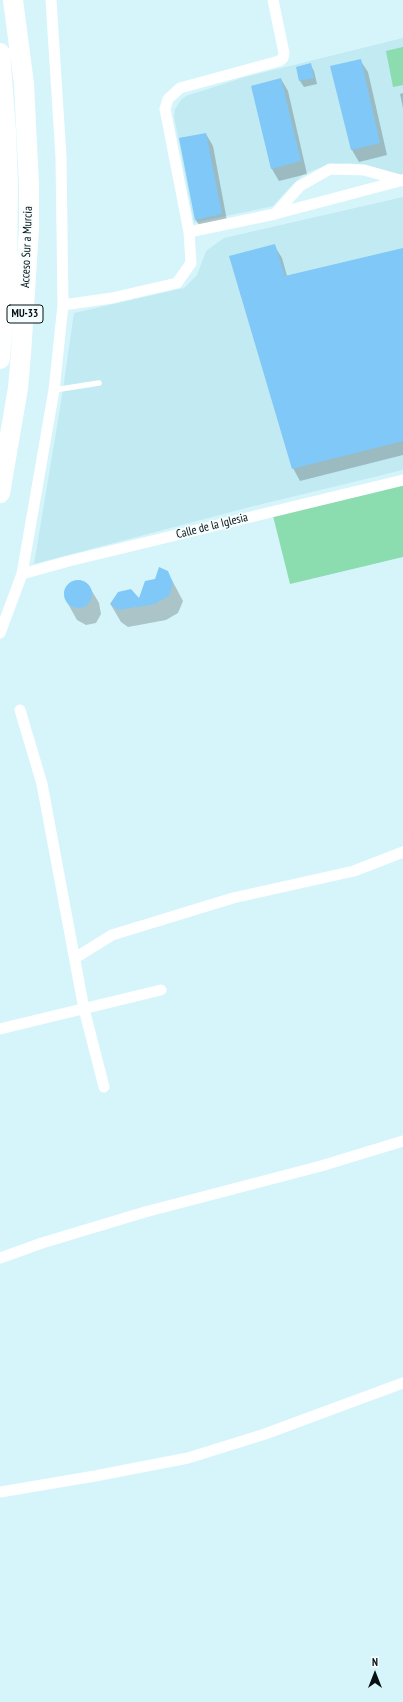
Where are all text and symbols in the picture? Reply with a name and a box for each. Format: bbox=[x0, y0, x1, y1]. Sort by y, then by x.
street label: Acceso Sur a Murcia bbox=[18, 206, 36, 288]
road number: MU-33 bbox=[7, 305, 43, 323]
street label: Calle de la Iglesia bbox=[175, 510, 249, 542]
north arrow bbox=[355, 1654, 395, 1694]
text: N bbox=[372, 1655, 378, 1669]

